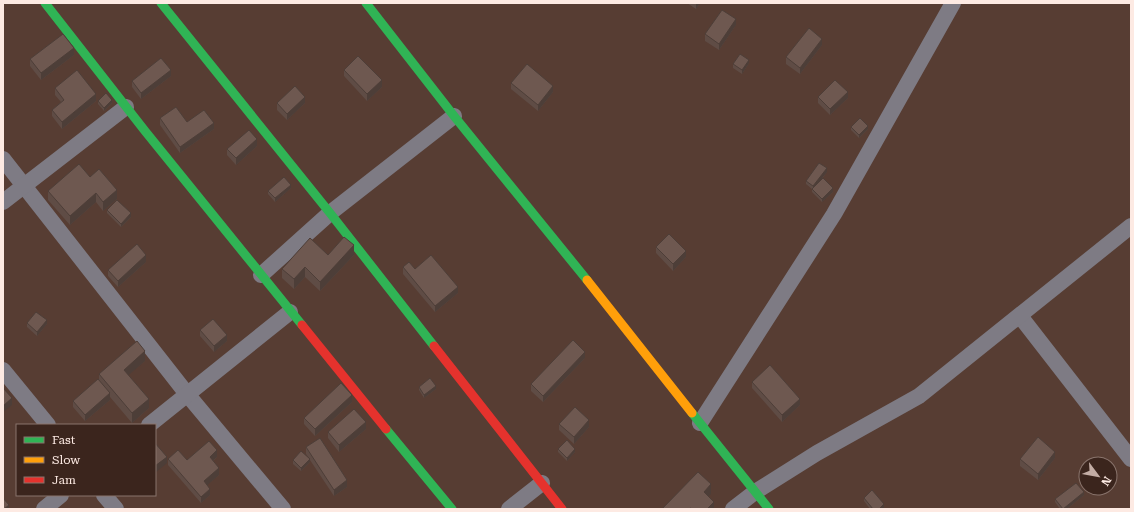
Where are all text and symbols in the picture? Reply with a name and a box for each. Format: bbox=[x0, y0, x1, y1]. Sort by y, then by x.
legend bbox=[16, 424, 156, 496]
text: Fast bbox=[52, 433, 76, 447]
text: Slow bbox=[52, 453, 80, 467]
north arrow bbox=[1078, 456, 1118, 496]
text: Jam bbox=[52, 473, 76, 487]
text: N bbox=[1098, 474, 1114, 489]

